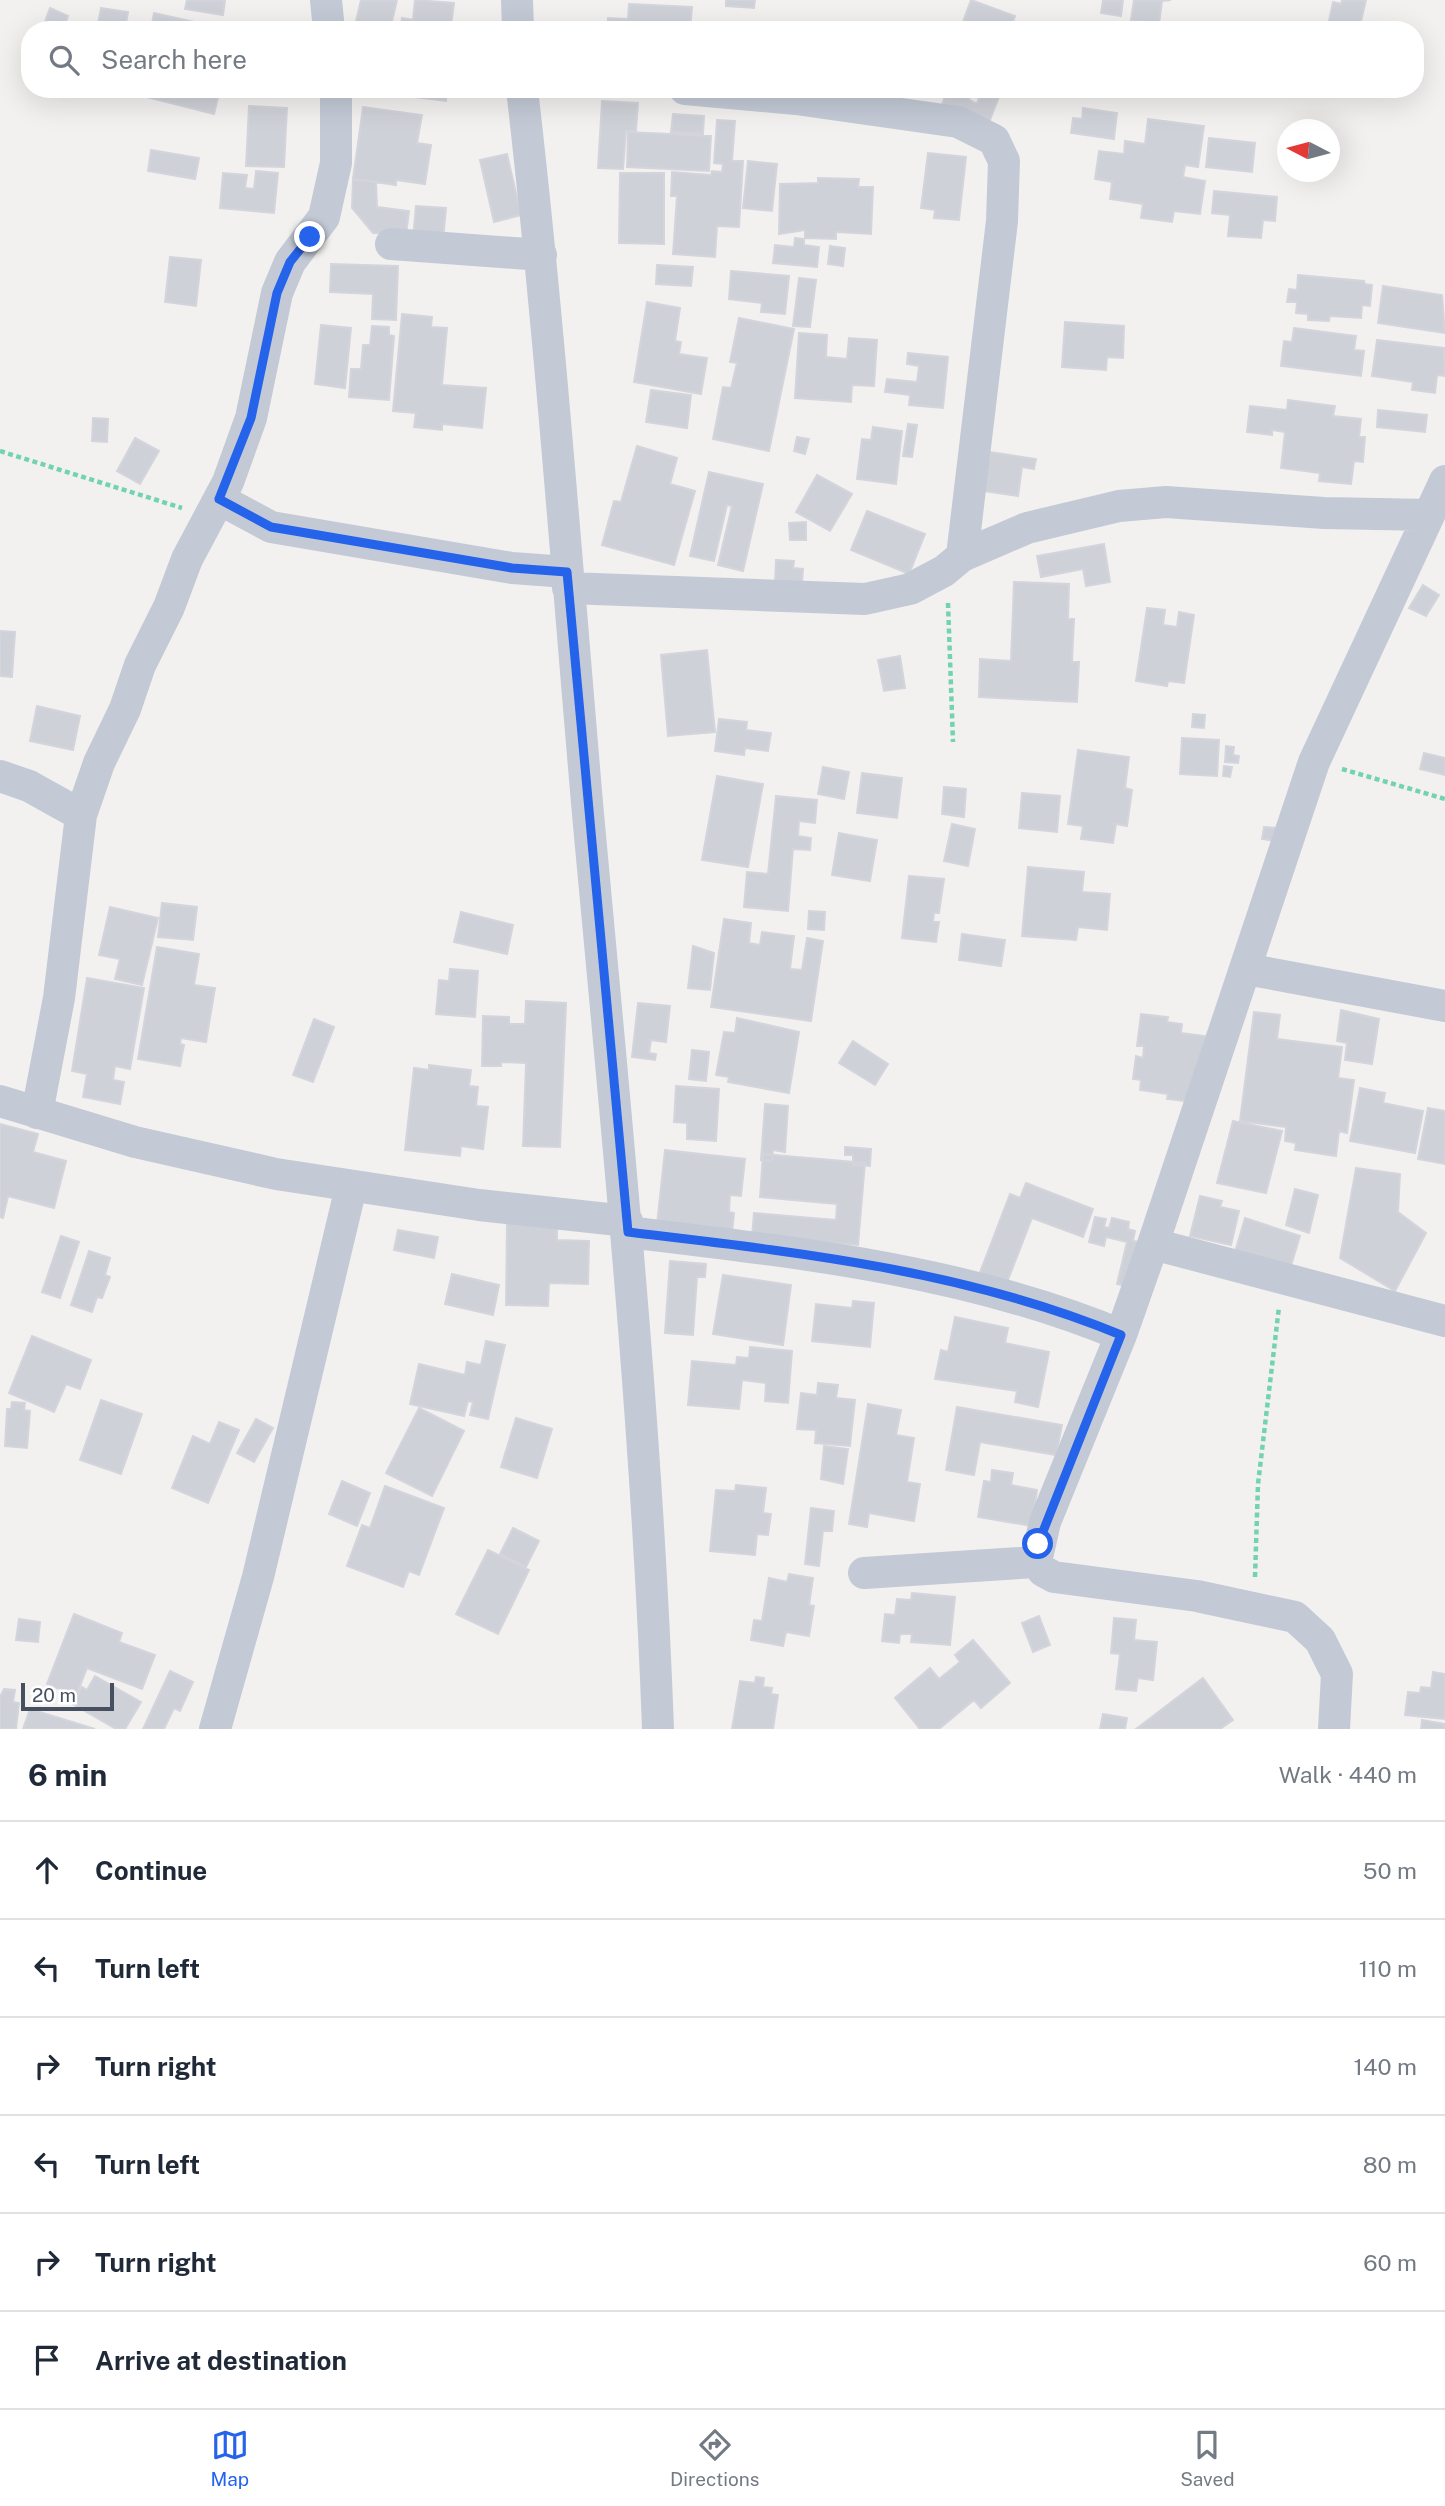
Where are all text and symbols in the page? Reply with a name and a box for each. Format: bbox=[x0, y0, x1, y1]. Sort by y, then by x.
search box bbox=[21, 21, 1424, 98]
icon: search bbox=[45, 41, 83, 79]
text: Search here bbox=[101, 44, 247, 75]
north arrow bbox=[1277, 119, 1340, 182]
route end bbox=[294, 221, 325, 252]
route start bbox=[1022, 1528, 1053, 1559]
scale bar bbox=[21, 1680, 114, 1712]
text: 20 m bbox=[32, 1684, 76, 1706]
text: 6 min bbox=[28, 1757, 107, 1793]
text: Walk · 440 m bbox=[1279, 1761, 1417, 1788]
icon: ahead bbox=[28, 1851, 66, 1889]
text: Continue bbox=[95, 1855, 207, 1886]
text: 50 m bbox=[1363, 1857, 1417, 1884]
icon: left bbox=[28, 1949, 66, 1987]
text: Turn left bbox=[95, 1953, 200, 1984]
text: 110 m bbox=[1359, 1955, 1417, 1982]
icon: right bbox=[28, 2047, 66, 2085]
text: Turn right bbox=[95, 2051, 217, 2082]
text: 140 m bbox=[1354, 2053, 1417, 2080]
icon: left bbox=[28, 2145, 66, 2183]
text: Turn left bbox=[95, 2149, 200, 2180]
text: 80 m bbox=[1363, 2151, 1417, 2178]
icon: right bbox=[28, 2243, 66, 2281]
text: Turn right bbox=[95, 2247, 217, 2278]
text: 60 m bbox=[1363, 2249, 1417, 2276]
icon: arrive bbox=[28, 2341, 66, 2379]
text: Arrive at destination bbox=[95, 2345, 347, 2376]
tab: Map bbox=[210, 2426, 249, 2490]
tab: Directions bbox=[670, 2426, 759, 2490]
tab: Saved bbox=[1180, 2426, 1235, 2490]

